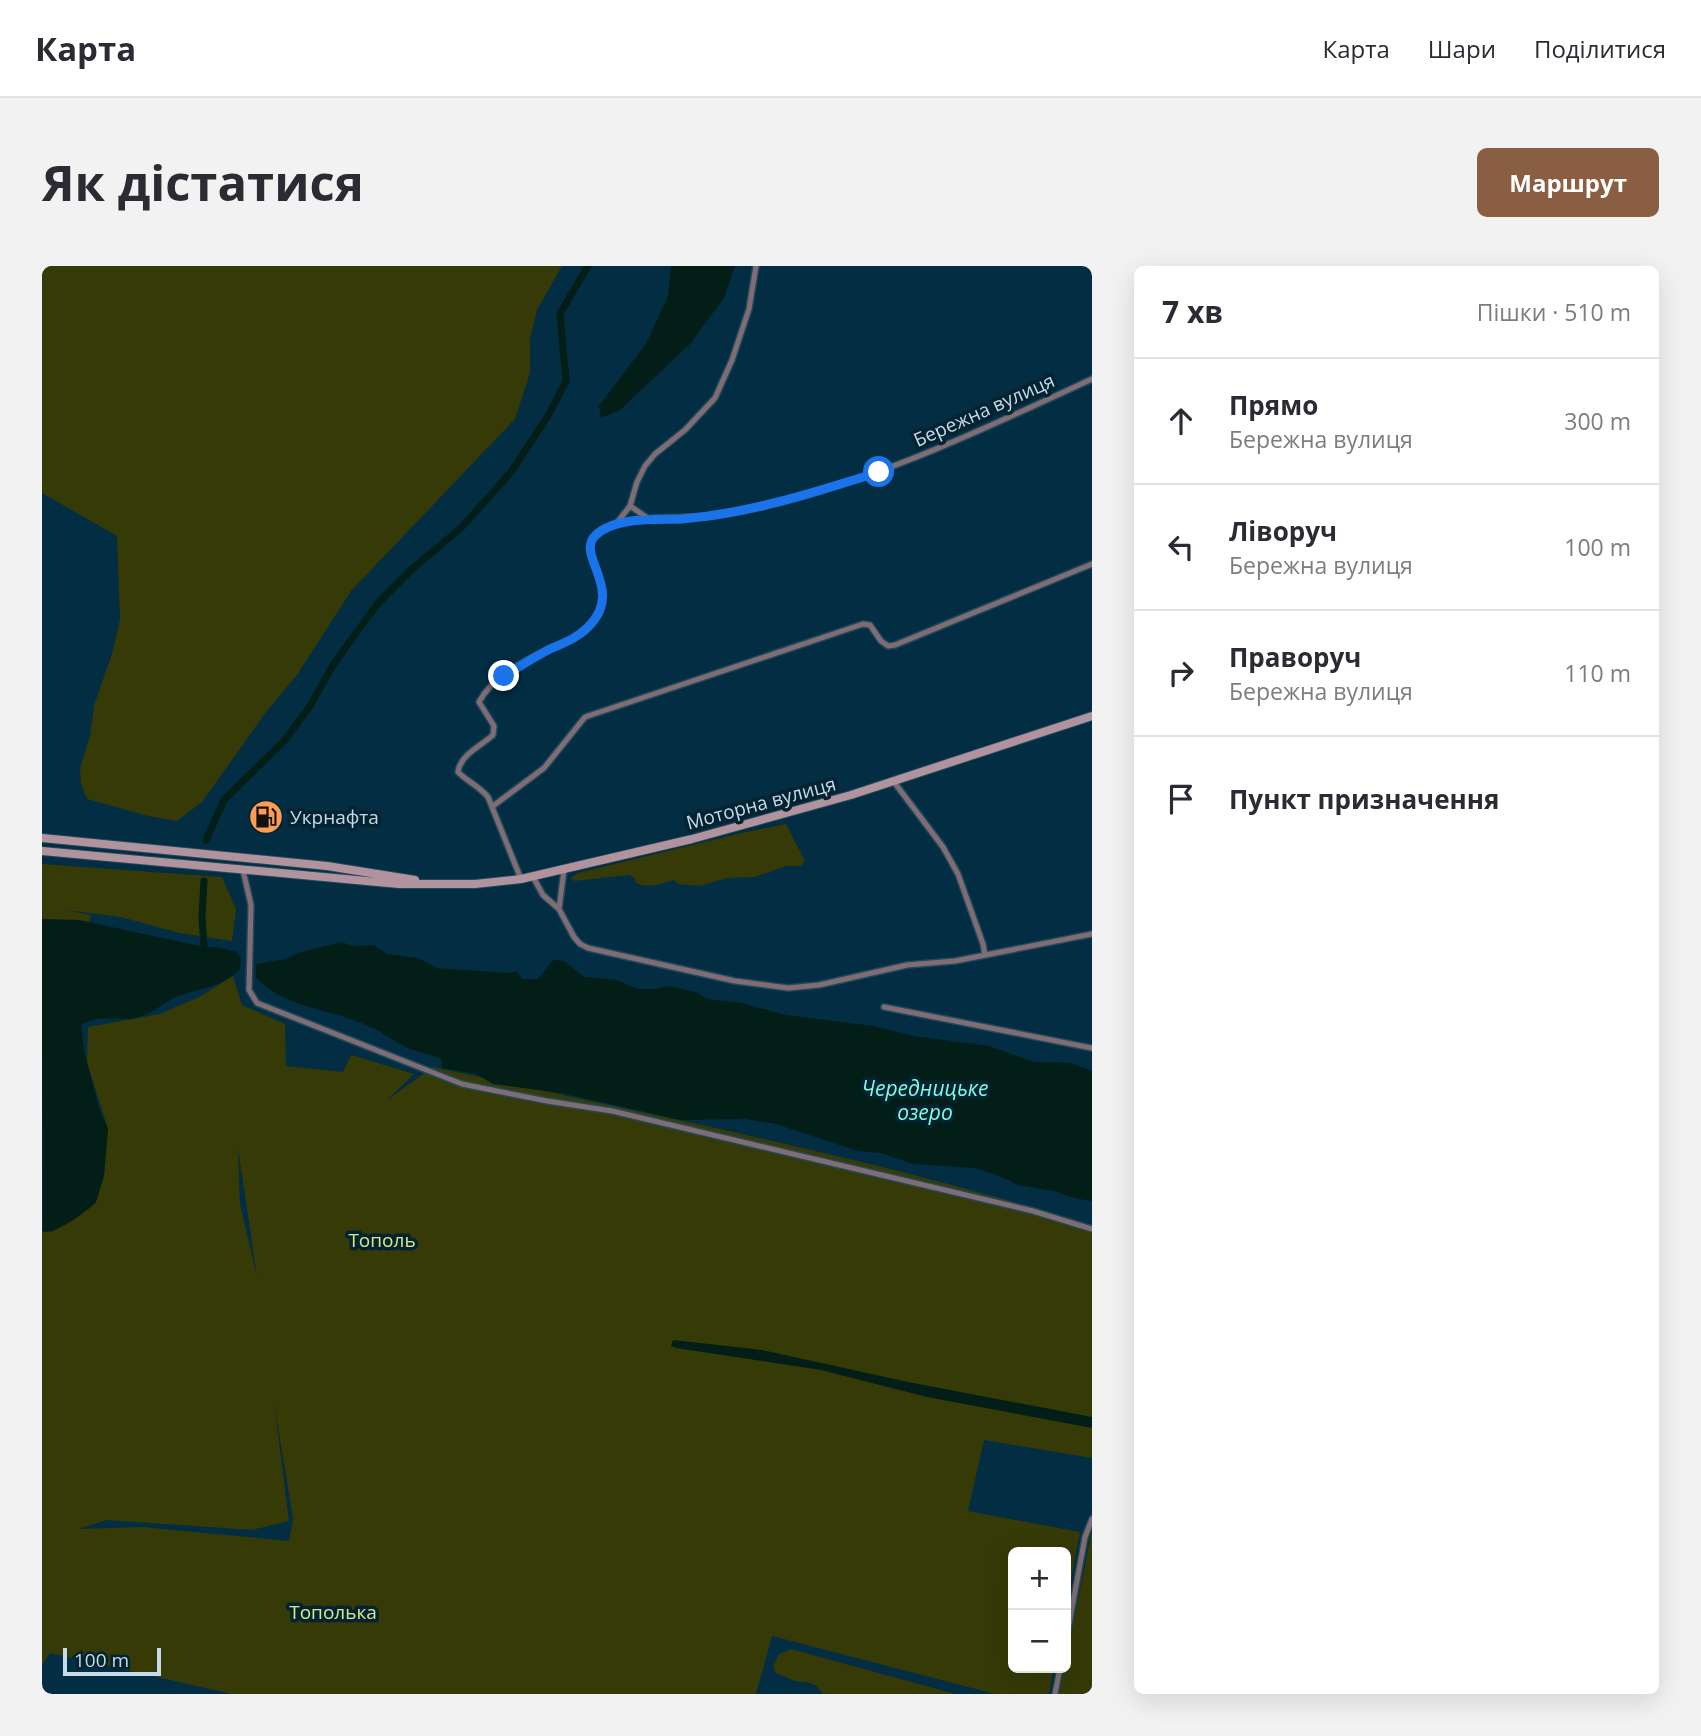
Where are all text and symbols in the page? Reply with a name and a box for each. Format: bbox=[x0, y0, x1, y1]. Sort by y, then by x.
text: Карта bbox=[35, 26, 136, 71]
text: Карта bbox=[1323, 32, 1390, 65]
text: Шари bbox=[1428, 32, 1496, 65]
text: Поділитися bbox=[1534, 32, 1666, 65]
button: Маршрут bbox=[1477, 148, 1659, 217]
text: Як дістатися bbox=[42, 149, 364, 215]
text: 7 хв bbox=[1162, 291, 1223, 332]
text: Пішки · 510 m bbox=[1477, 296, 1631, 328]
street label: Бережна вулиця bbox=[909, 367, 1059, 453]
text: Прямо bbox=[1229, 387, 1318, 423]
icon: ahead bbox=[1162, 402, 1200, 440]
text: 300 m bbox=[1564, 405, 1631, 437]
text: Бережна вулиця bbox=[1229, 423, 1413, 455]
route start bbox=[863, 456, 894, 487]
text: Ліворуч bbox=[1229, 513, 1337, 549]
icon: left bbox=[1162, 528, 1200, 566]
text: 100 m bbox=[1564, 531, 1631, 563]
text: Бережна вулиця bbox=[1229, 549, 1413, 581]
text: Праворуч bbox=[1229, 639, 1361, 675]
icon: right bbox=[1162, 654, 1200, 692]
text: 110 m bbox=[1564, 657, 1631, 689]
route end bbox=[488, 660, 519, 691]
text: Бережна вулиця bbox=[1229, 675, 1413, 707]
street label: Моторна вулиця bbox=[683, 771, 839, 835]
icon: arrive bbox=[1162, 780, 1200, 818]
text: Пункт призначення bbox=[1229, 781, 1499, 817]
fuel station icon: Укрнафта bbox=[247, 798, 285, 836]
place label: Укрнафта bbox=[290, 804, 379, 830]
water label: Чередницьке озеро bbox=[862, 1074, 988, 1126]
park label: Тополь bbox=[348, 1227, 416, 1253]
map controls bbox=[1008, 1547, 1071, 1673]
button: + bbox=[1008, 1547, 1071, 1610]
park label: Тополька bbox=[289, 1599, 377, 1625]
button: − bbox=[1008, 1610, 1071, 1673]
scale bar bbox=[63, 1645, 161, 1677]
text: 100 m bbox=[74, 1647, 129, 1673]

